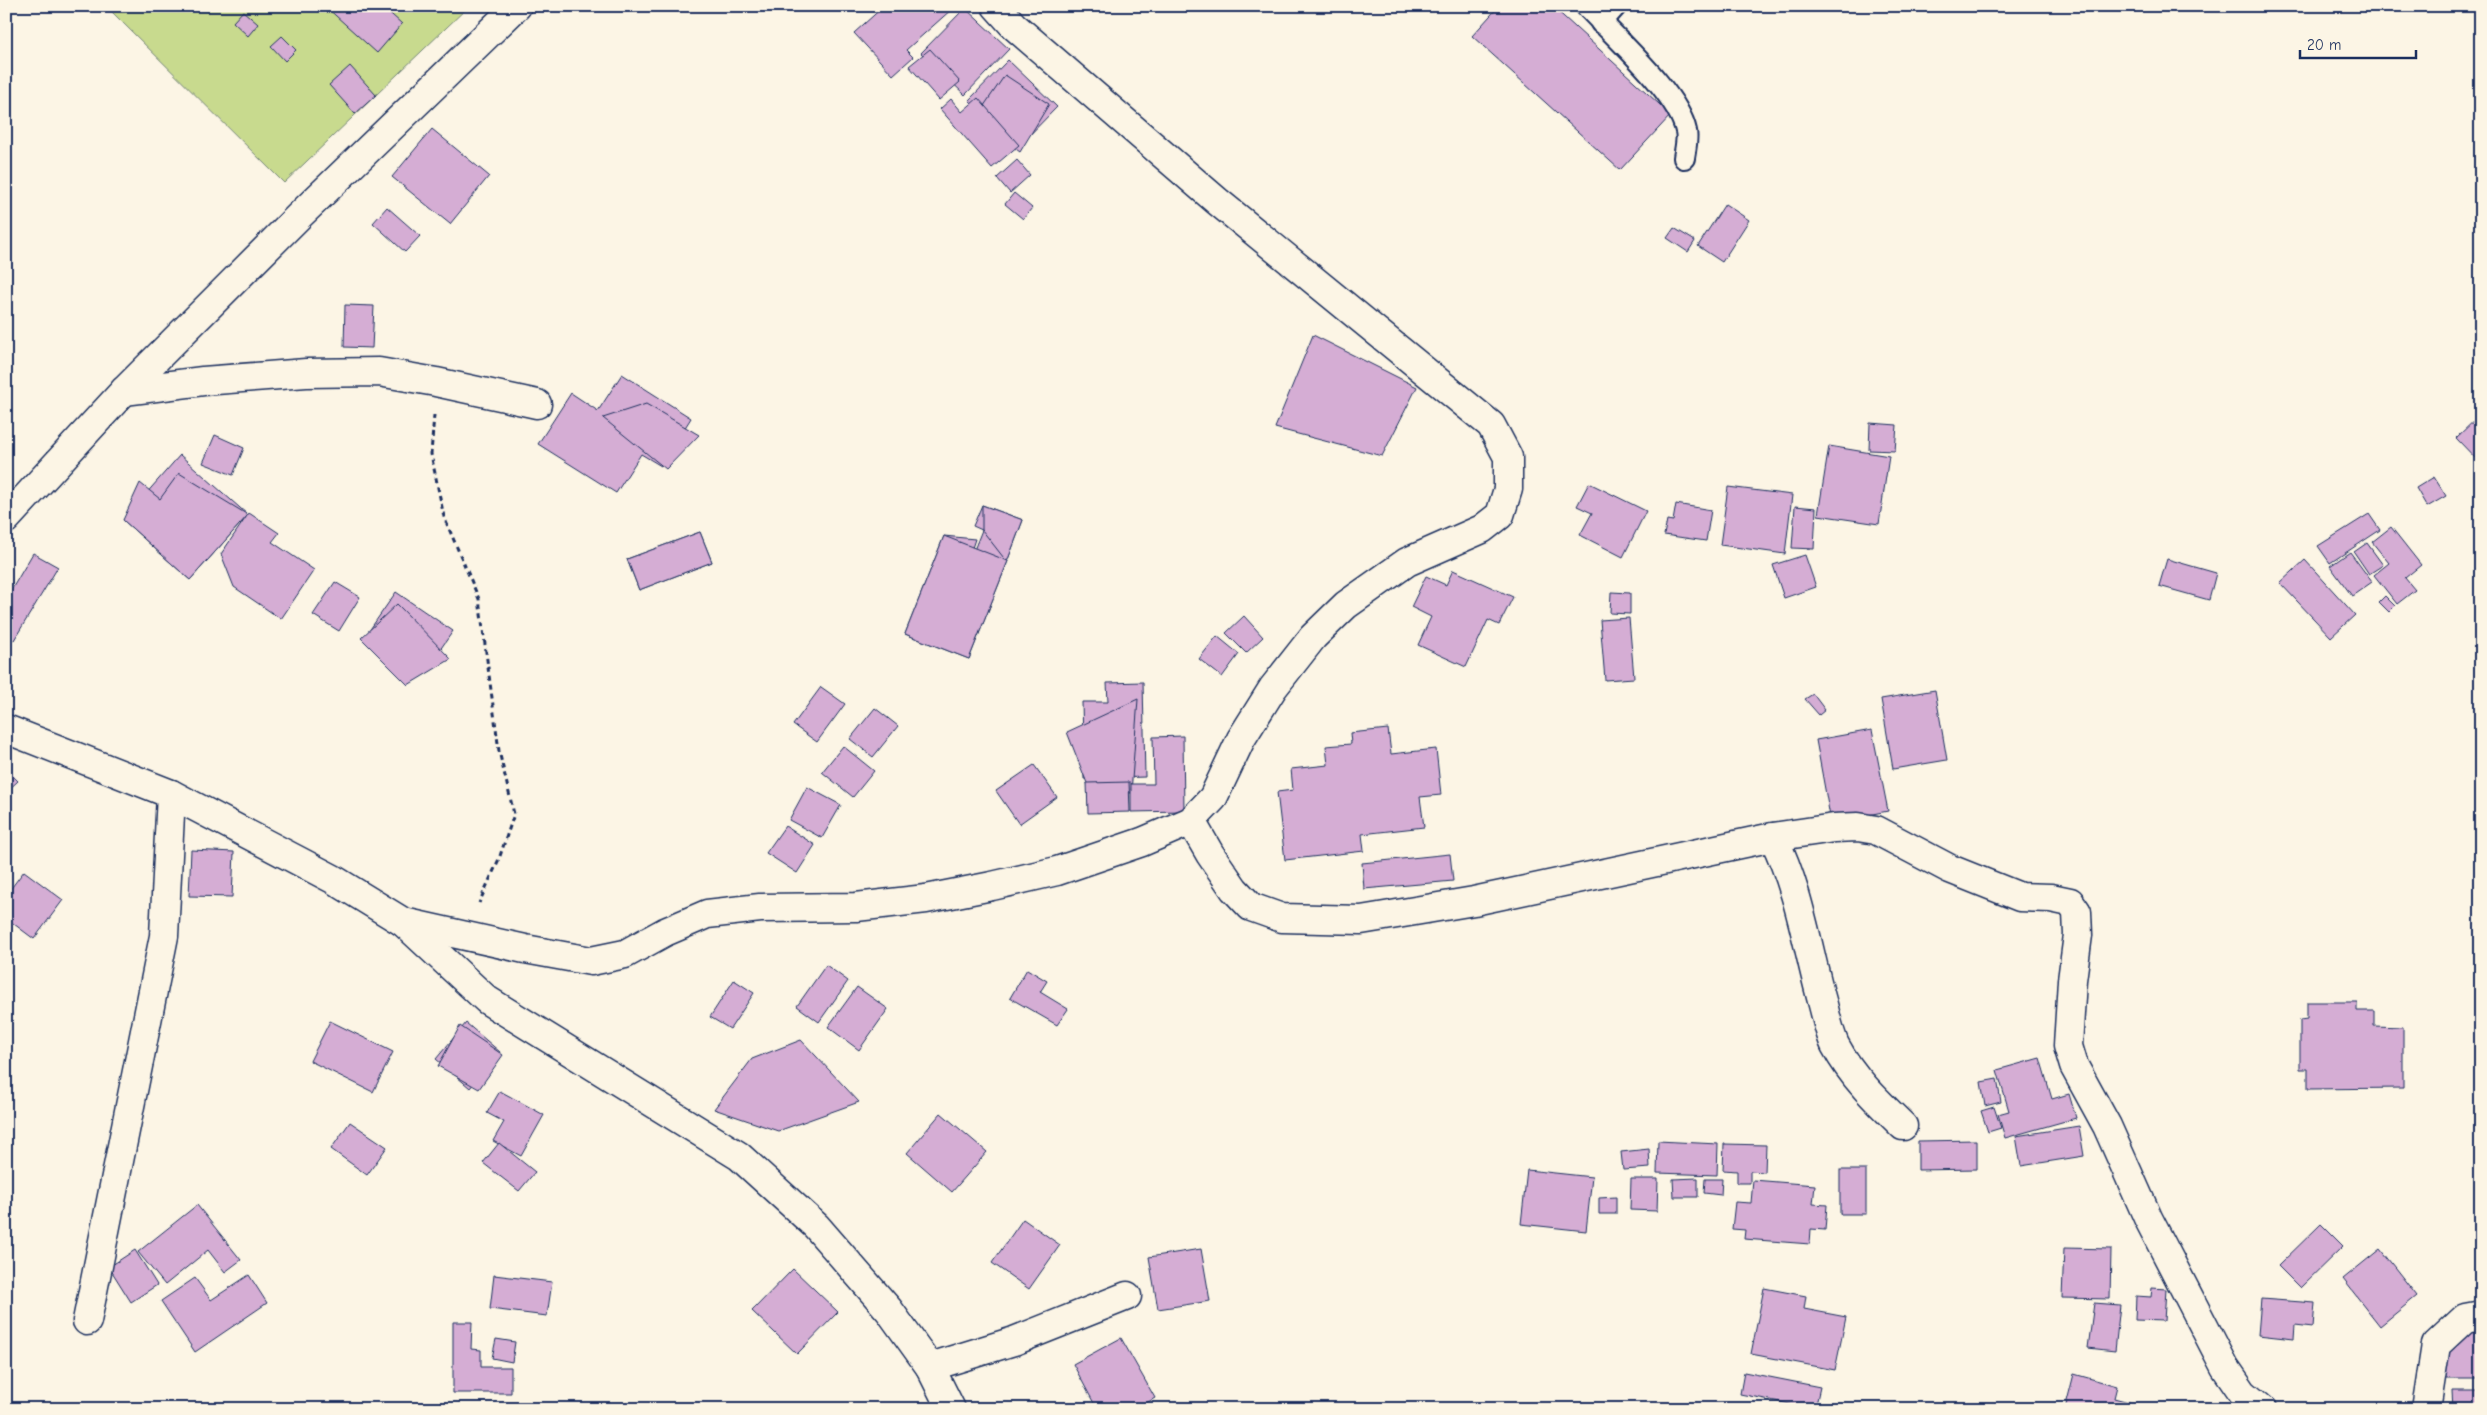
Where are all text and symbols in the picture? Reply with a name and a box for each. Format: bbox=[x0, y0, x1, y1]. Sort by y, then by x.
scale bar bbox=[2300, 28, 2416, 60]
text: 20 m bbox=[2307, 36, 2341, 54]

